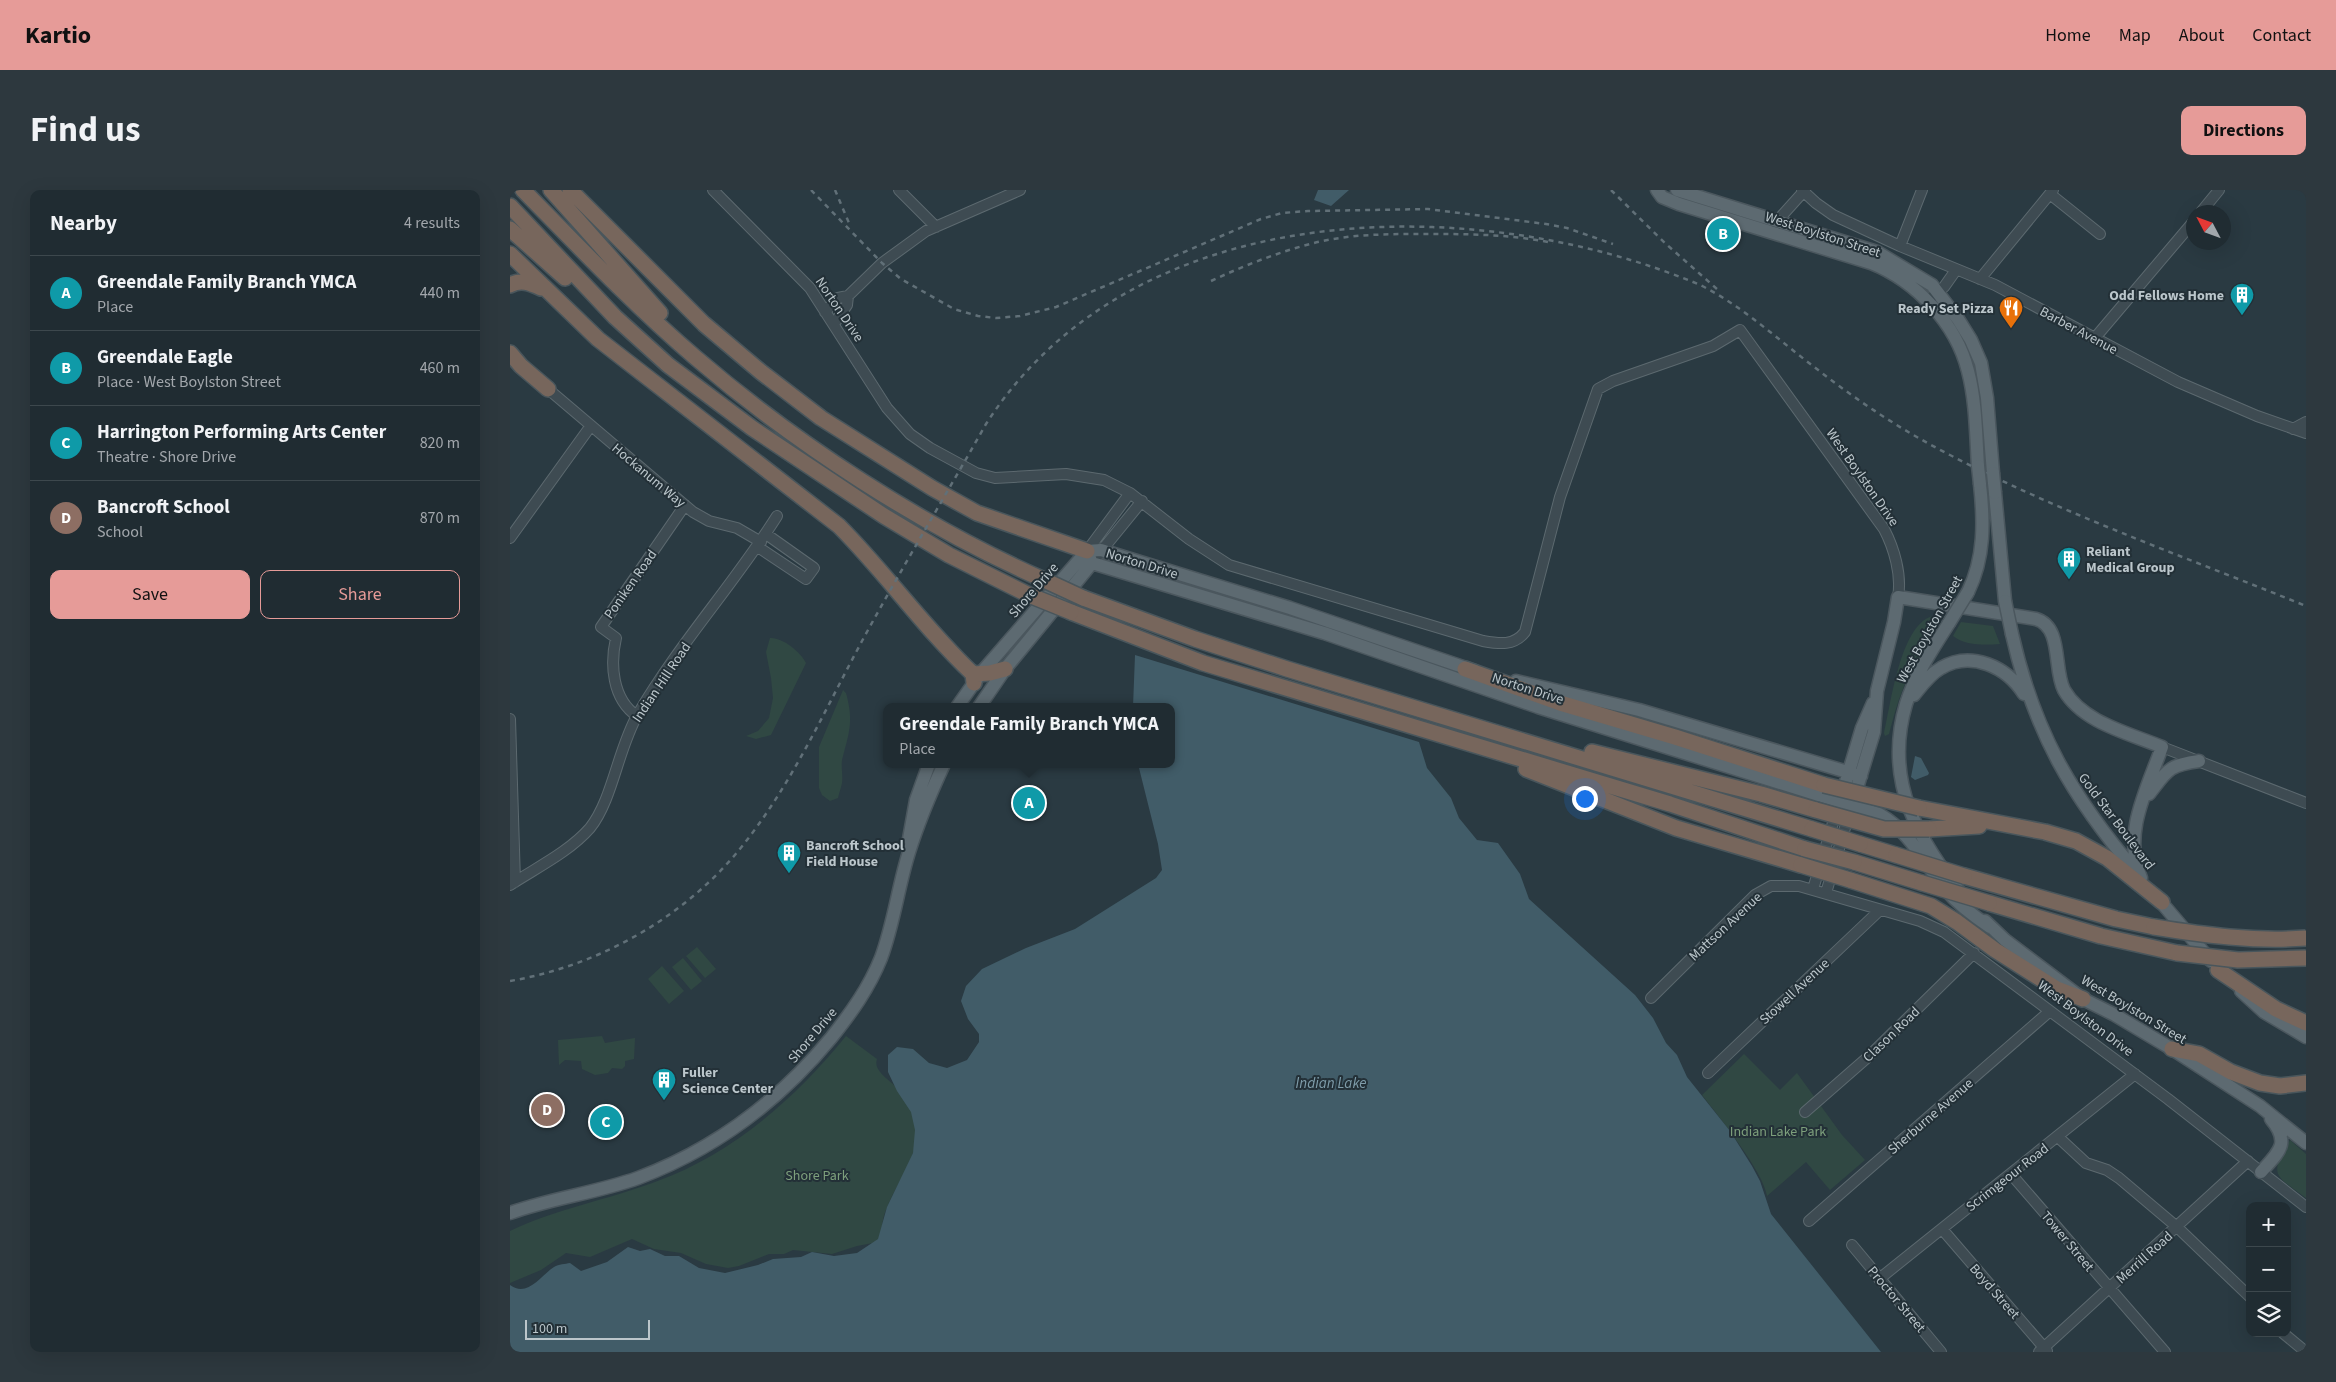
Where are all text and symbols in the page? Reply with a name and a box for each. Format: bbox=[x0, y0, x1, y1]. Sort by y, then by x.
text: Kartio bbox=[25, 18, 91, 53]
text: Home bbox=[2045, 23, 2091, 48]
text: Map bbox=[2119, 23, 2151, 48]
text: About bbox=[2179, 23, 2224, 48]
text: Contact bbox=[2252, 23, 2311, 48]
text: Find us bbox=[30, 105, 140, 155]
button: Directions bbox=[2181, 106, 2306, 155]
north arrow bbox=[2186, 205, 2231, 250]
street label: West Boylston Street bbox=[1762, 207, 1883, 263]
text: Nearby bbox=[50, 208, 117, 238]
text: 4 results bbox=[404, 212, 460, 234]
pin: B bbox=[1707, 215, 1739, 253]
text: Greendale Family Branch YMCA bbox=[97, 269, 356, 296]
street label: Norton Drive bbox=[810, 273, 868, 346]
text: A bbox=[61, 282, 71, 304]
text: 440 m bbox=[420, 282, 460, 304]
building icon: Odd Fellows Home bbox=[2229, 282, 2255, 316]
place label: Odd Fellows Home bbox=[2109, 286, 2224, 306]
restaurant icon: Ready Set Pizza bbox=[1998, 295, 2024, 329]
text: Place bbox=[97, 296, 133, 318]
place label: Ready Set Pizza bbox=[1898, 299, 1994, 319]
street label: Barber Avenue bbox=[2036, 302, 2121, 360]
text: Greendale Eagle bbox=[97, 344, 233, 371]
text: B bbox=[61, 357, 71, 379]
text: 460 m bbox=[420, 357, 460, 379]
text: Place · West Boylston Street bbox=[97, 371, 281, 393]
text: Harrington Performing Arts Center bbox=[97, 419, 386, 446]
street label: West Boylston Drive bbox=[1821, 425, 1904, 531]
text: C bbox=[61, 432, 71, 454]
text: 820 m bbox=[420, 432, 460, 454]
street label: Hockanum Way bbox=[607, 439, 690, 513]
text: Theatre · Shore Drive bbox=[97, 446, 236, 468]
text: Bancroft School bbox=[97, 494, 230, 521]
text: D bbox=[61, 507, 71, 529]
text: 870 m bbox=[420, 507, 460, 529]
text: School bbox=[97, 521, 143, 543]
place label: Reliant Medical Group bbox=[2086, 542, 2175, 578]
street label: Norton Drive bbox=[1103, 544, 1180, 584]
street label: Poniken Road bbox=[600, 546, 662, 623]
building icon: Reliant Medical Group bbox=[2056, 546, 2082, 580]
street label: Shore Drive bbox=[1004, 559, 1063, 623]
button: Save bbox=[50, 570, 250, 619]
button: Share bbox=[260, 570, 460, 619]
street label: West Boylston Street bbox=[1892, 572, 1968, 687]
street label: Indian Hill Road bbox=[628, 639, 696, 727]
street label: Norton Drive bbox=[1489, 668, 1566, 710]
popup bbox=[883, 703, 1175, 768]
text: Greendale Family Branch YMCA bbox=[899, 711, 1159, 738]
text: Place bbox=[899, 738, 935, 760]
street label: Gold Star Boulevard bbox=[2073, 769, 2159, 874]
pin: A bbox=[1013, 784, 1045, 822]
your location bbox=[1572, 786, 1598, 812]
place label: Bancroft School Field House bbox=[806, 836, 904, 872]
building icon: Bancroft School Field House bbox=[776, 840, 802, 874]
street label: Mattson Avenue bbox=[1685, 888, 1767, 966]
street label: Stowell Avenue bbox=[1755, 954, 1834, 1029]
street label: West Boylston Street bbox=[2077, 970, 2190, 1050]
street label: West Boylston Drive bbox=[2033, 976, 2138, 1062]
street label: Clason Road bbox=[1859, 1002, 1925, 1067]
street label: Shore Drive bbox=[783, 1003, 842, 1068]
place label: Fuller Science Center bbox=[682, 1063, 773, 1099]
building icon: Fuller Science Center bbox=[651, 1067, 677, 1101]
water label: Indian Lake bbox=[1296, 1073, 1366, 1094]
street label: Sherburne Avenue bbox=[1883, 1074, 1978, 1160]
pin: D bbox=[531, 1091, 563, 1129]
pin: C bbox=[590, 1103, 622, 1141]
park label: Indian Lake Park bbox=[1730, 1122, 1826, 1142]
street label: Scrimgeour Road bbox=[1962, 1139, 2053, 1217]
park label: Shore Park bbox=[785, 1166, 849, 1186]
map controls bbox=[2246, 1202, 2291, 1337]
button: + bbox=[2246, 1202, 2291, 1247]
street label: Tower Street bbox=[2036, 1207, 2099, 1277]
street label: Merrill Road bbox=[2112, 1227, 2177, 1289]
button: − bbox=[2246, 1247, 2291, 1292]
street label: Boyd Street bbox=[1964, 1259, 2024, 1324]
street label: Proctor Street bbox=[1862, 1262, 1930, 1337]
button: layers bbox=[2246, 1292, 2291, 1337]
scale bar bbox=[525, 1317, 650, 1340]
text: 100 m bbox=[532, 1319, 567, 1339]

